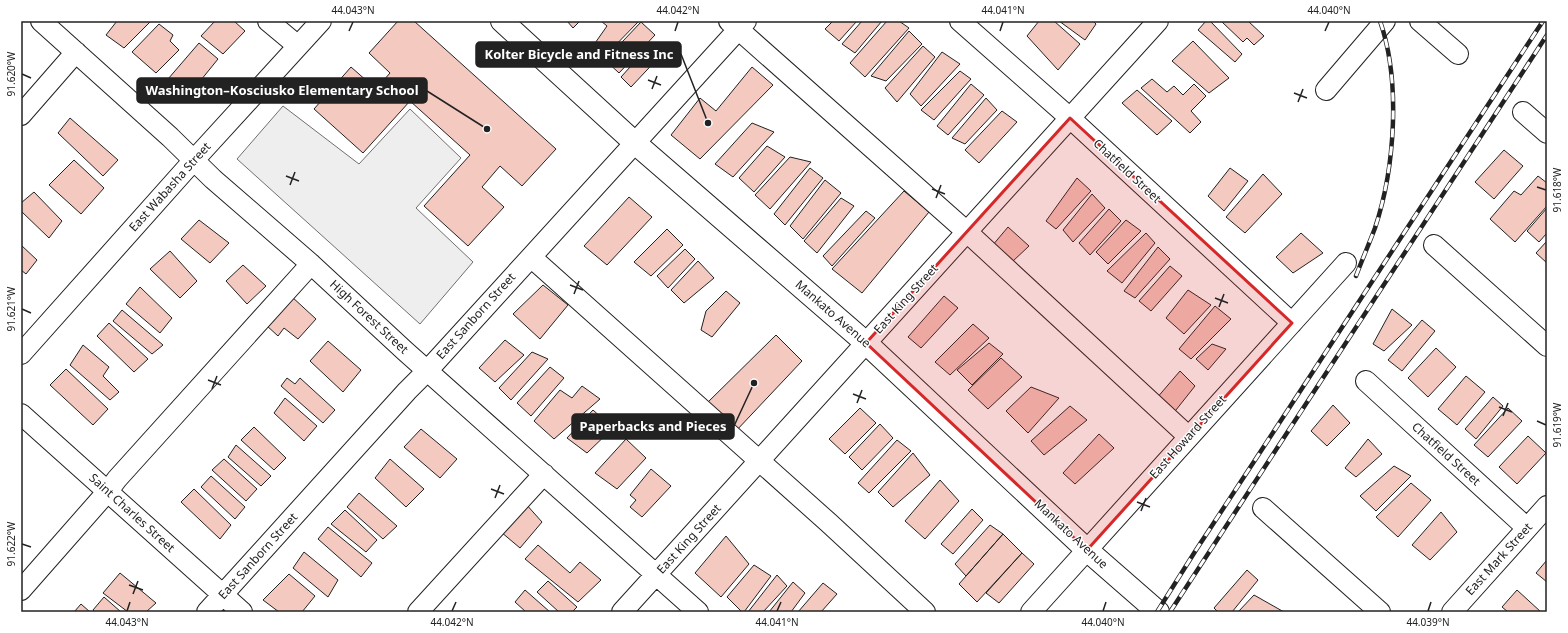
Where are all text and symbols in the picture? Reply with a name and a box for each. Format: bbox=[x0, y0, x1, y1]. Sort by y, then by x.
text: 44.043°N bbox=[331, 3, 375, 17]
text: 44.042°N bbox=[656, 3, 700, 17]
text: 44.041°N bbox=[981, 3, 1025, 17]
text: 44.040°N bbox=[1307, 3, 1351, 17]
callout: Kolter Bicycle and Fitness Inc bbox=[476, 42, 681, 67]
text: Kolter Bicycle and Fitness Inc bbox=[485, 45, 674, 63]
text: 91.620°W bbox=[4, 51, 18, 96]
callout: Washington–Kosciusko Elementary School bbox=[137, 78, 427, 103]
text: Washington–Kosciusko Elementary School bbox=[145, 81, 419, 99]
street label: Chatfield Street bbox=[1090, 135, 1165, 207]
street label: East Wabasha Street bbox=[125, 138, 215, 235]
text: 91.618°W bbox=[1550, 167, 1564, 212]
street label: East King Street bbox=[870, 260, 942, 337]
street label: East Sanborn Street bbox=[432, 268, 520, 363]
street label: High Forest Street bbox=[326, 276, 413, 358]
street label: Mankato Avenue bbox=[792, 276, 875, 351]
text: 91.621°W bbox=[4, 286, 18, 331]
street label: East Howard Street bbox=[1145, 391, 1230, 482]
text: 91.619°W bbox=[1550, 402, 1564, 447]
callout: Paperbacks and Pieces bbox=[572, 414, 734, 439]
text: Paperbacks and Pieces bbox=[580, 417, 726, 435]
street label: Chatfield Street bbox=[1408, 418, 1485, 490]
street label: Saint Charles Street bbox=[86, 469, 179, 556]
street label: Mankato Avenue bbox=[1031, 495, 1112, 572]
street label: East King Street bbox=[653, 500, 725, 577]
street label: East Sanborn Street bbox=[214, 508, 302, 603]
street label: East Mark Street bbox=[1461, 518, 1536, 599]
text: 91.622°W bbox=[4, 521, 18, 566]
text: 44.043°N bbox=[105, 615, 149, 629]
text: 44.042°N bbox=[430, 615, 474, 629]
text: 44.041°N bbox=[755, 615, 799, 629]
text: 44.040°N bbox=[1081, 615, 1125, 629]
text: 44.039°N bbox=[1406, 615, 1450, 629]

